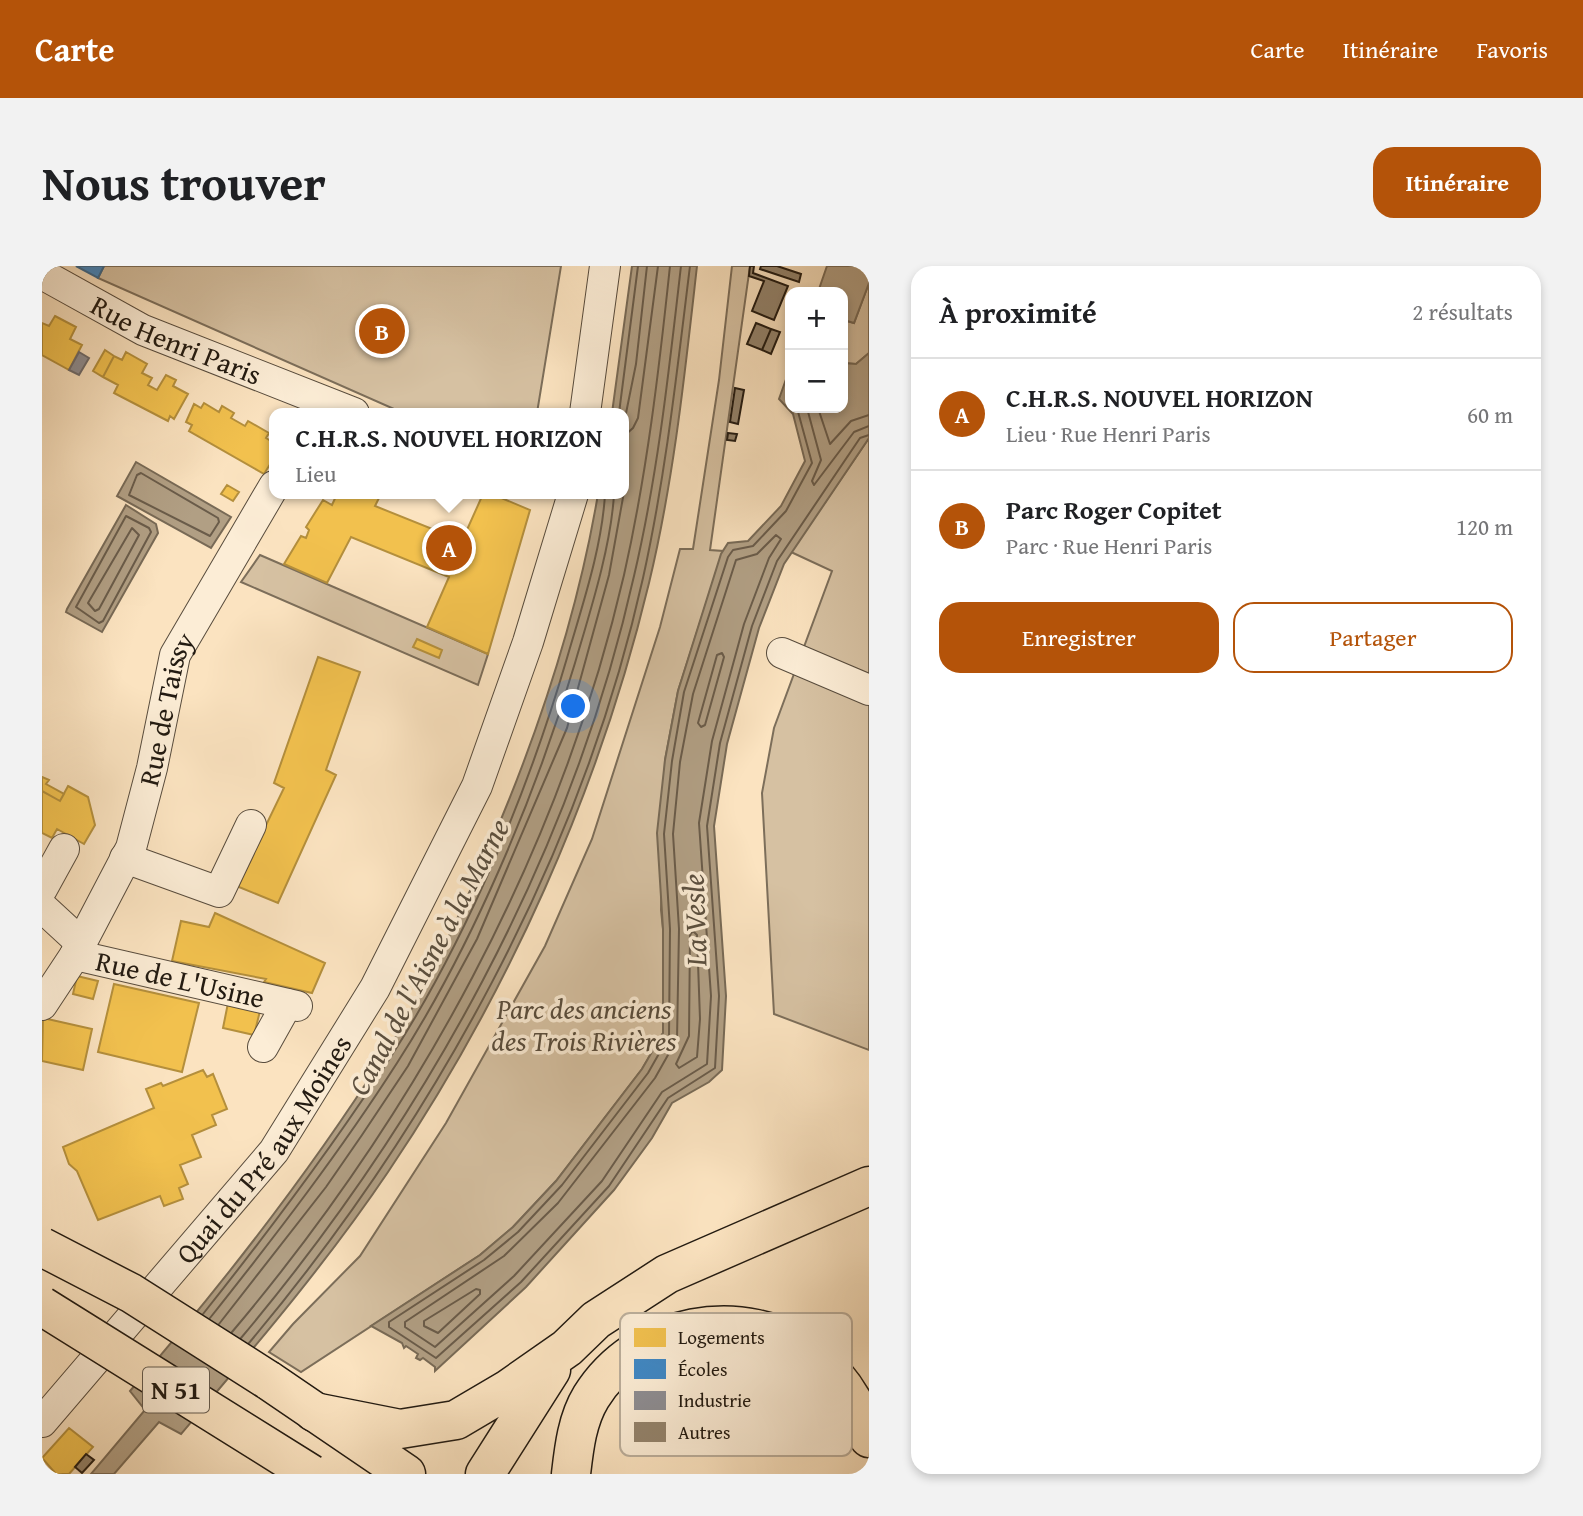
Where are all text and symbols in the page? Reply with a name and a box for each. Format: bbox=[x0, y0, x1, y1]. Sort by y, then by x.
text: Carte bbox=[35, 25, 114, 73]
text: Carte bbox=[1251, 32, 1305, 67]
text: Itinéraire bbox=[1343, 32, 1438, 67]
text: Favoris bbox=[1476, 32, 1548, 67]
text: Nous trouver bbox=[42, 146, 326, 218]
button: Itinéraire bbox=[1373, 147, 1541, 218]
street label: Rue Henri Paris bbox=[84, 284, 268, 395]
map controls bbox=[785, 287, 848, 413]
button: + bbox=[785, 287, 848, 350]
text: À proximité bbox=[939, 290, 1097, 334]
text: 2 résultats bbox=[1412, 295, 1513, 328]
pin: B bbox=[359, 305, 405, 357]
button: − bbox=[785, 350, 848, 413]
text: C.H.R.S. NOUVEL HORIZON bbox=[1006, 378, 1313, 417]
text: A bbox=[955, 398, 969, 431]
text: 60 m bbox=[1467, 398, 1513, 431]
popup bbox=[269, 408, 629, 499]
text: Lieu · Rue Henri Paris bbox=[1006, 417, 1211, 450]
text: C.H.R.S. NOUVEL HORIZON bbox=[296, 418, 602, 457]
text: Lieu bbox=[296, 457, 337, 490]
text: Parc Roger Copitet bbox=[1006, 490, 1222, 529]
text: B bbox=[955, 510, 969, 543]
text: 120 m bbox=[1456, 510, 1513, 543]
pin: A bbox=[426, 522, 472, 574]
text: Parc · Rue Henri Paris bbox=[1006, 529, 1212, 562]
button: Enregistrer bbox=[939, 602, 1219, 673]
button: Partager bbox=[1233, 602, 1513, 673]
street label: Rue de Taissy bbox=[127, 624, 204, 790]
your location bbox=[556, 689, 590, 723]
water label: Canal de l'Aisne à la Marne bbox=[336, 810, 520, 1103]
water label: La Vesle bbox=[670, 873, 718, 968]
street label: Rue de L'Usine bbox=[92, 939, 269, 1018]
park label: Parc des anciens des Trois Rivières bbox=[492, 988, 676, 1061]
street label: Quai du Pré aux Moines bbox=[165, 1027, 361, 1272]
legend bbox=[620, 1313, 852, 1456]
text: Logements bbox=[678, 1323, 765, 1351]
text: Écoles bbox=[678, 1355, 728, 1383]
road number: N 51 bbox=[143, 1368, 209, 1413]
text: Industrie bbox=[678, 1386, 751, 1414]
text: Autres bbox=[678, 1418, 731, 1446]

